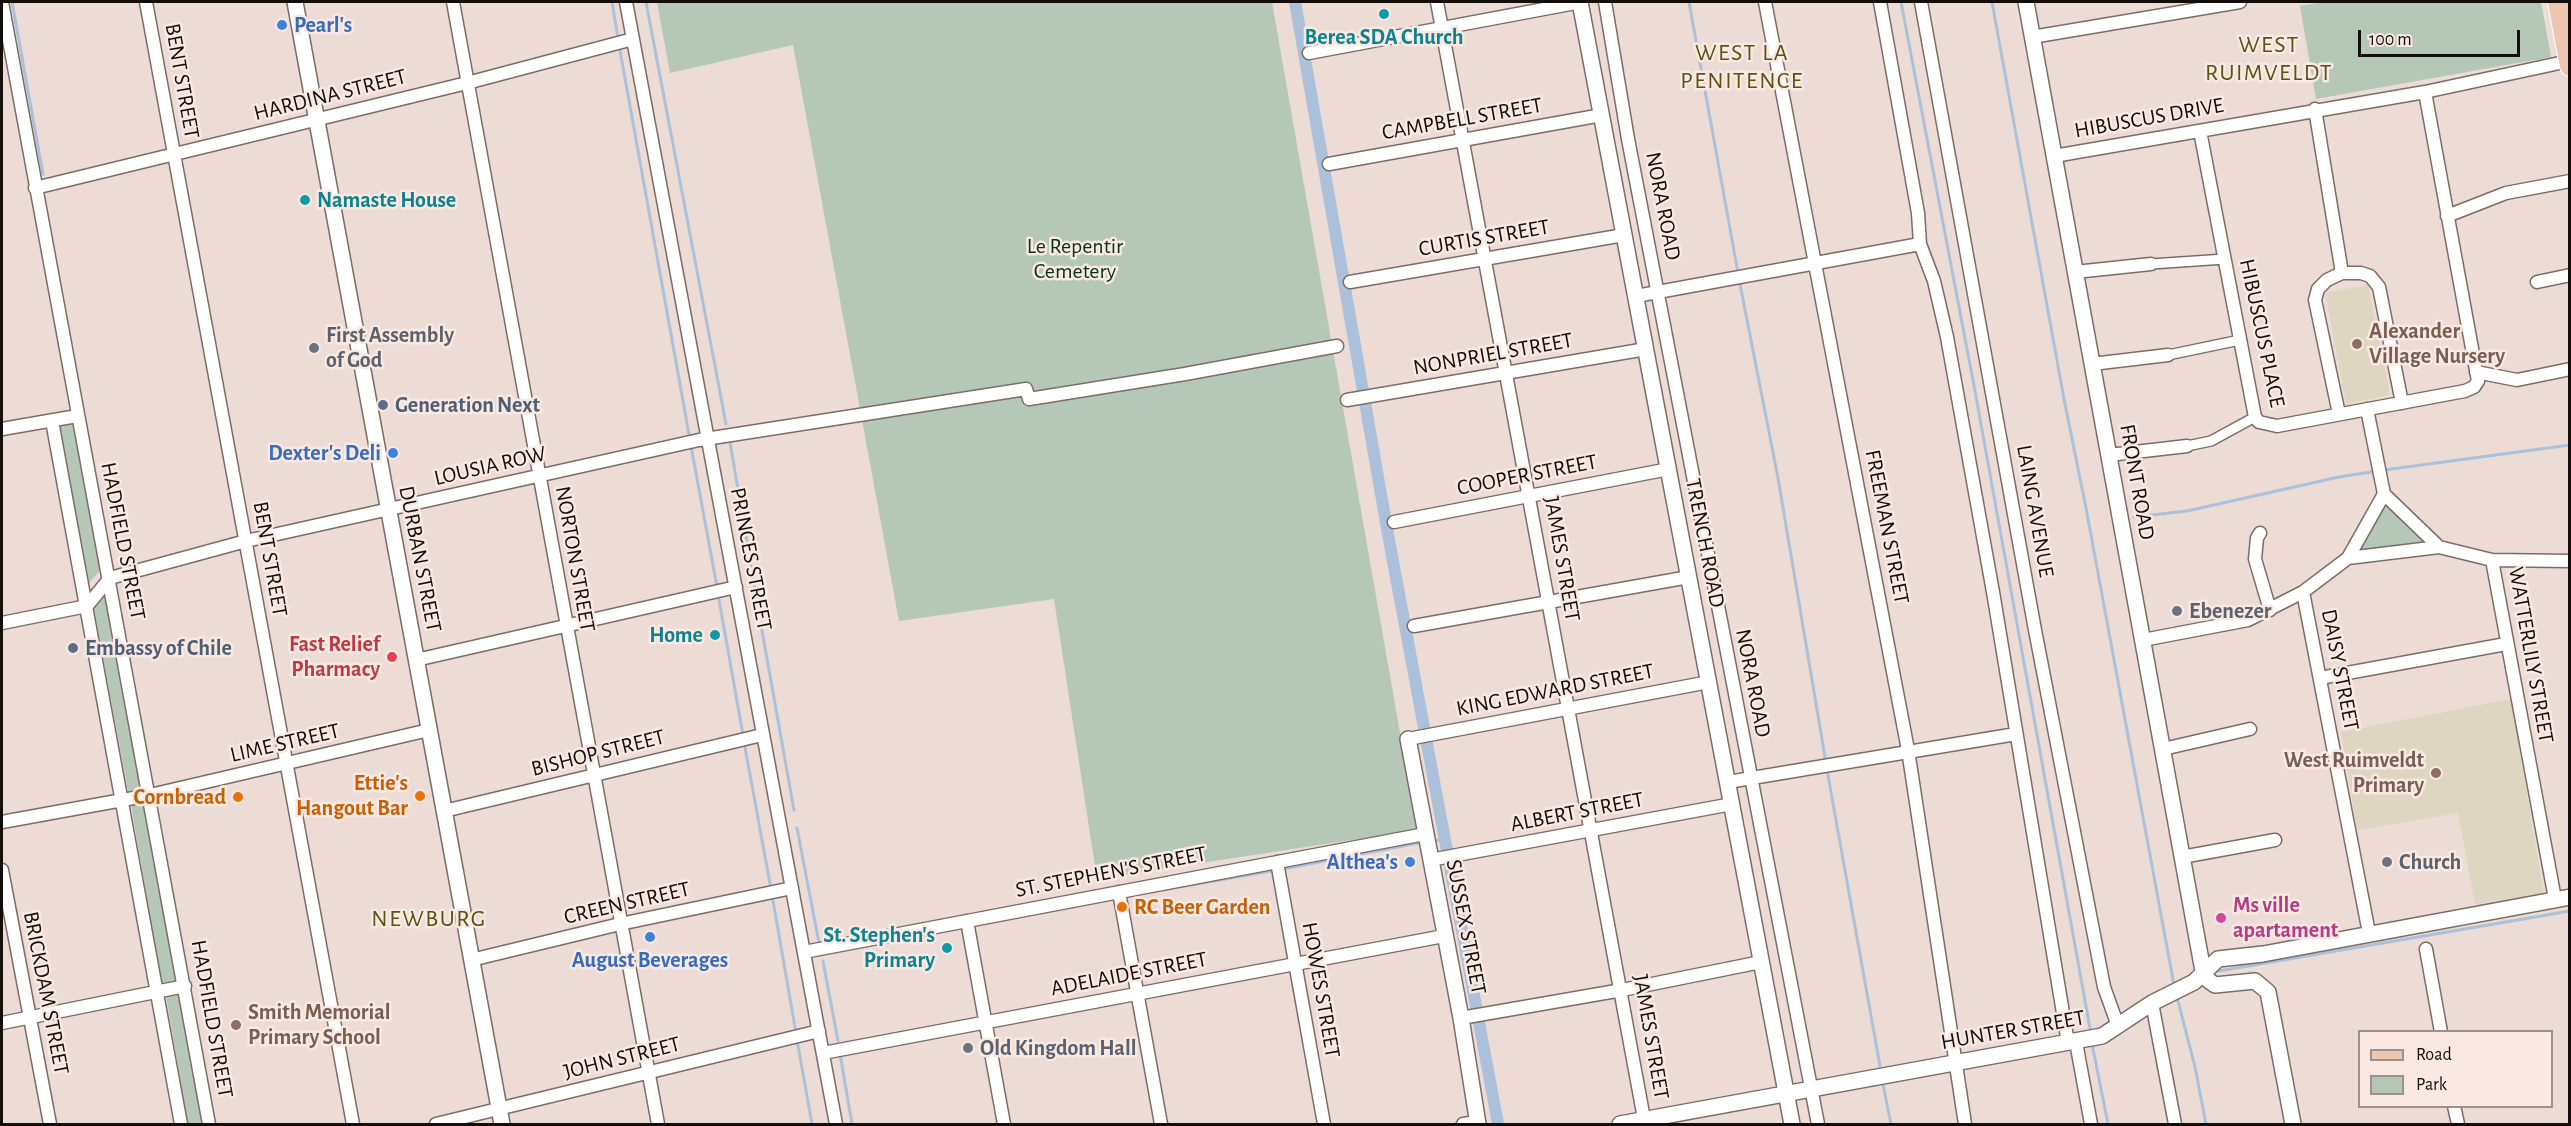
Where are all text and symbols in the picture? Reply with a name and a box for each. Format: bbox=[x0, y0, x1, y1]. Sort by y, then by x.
marker: Berea SDA Church bbox=[1377, 7, 1391, 21]
place label: Pearl's bbox=[294, 12, 352, 38]
marker: Pearl's bbox=[275, 18, 289, 32]
scale bar bbox=[2361, 18, 2523, 56]
street label: BENT STREET bbox=[159, 21, 205, 141]
place label: Berea SDA Church bbox=[1305, 24, 1463, 50]
district label: WEST RUIMVELDT bbox=[2205, 31, 2333, 87]
text: 100 m bbox=[2369, 31, 2412, 49]
district label: WEST LA PENITENCE bbox=[1680, 39, 1804, 95]
street label: HARDINA STREET bbox=[251, 63, 409, 127]
street label: CAMPBELL STREET bbox=[1380, 92, 1544, 146]
street label: HIBUSCUS DRIVE bbox=[2072, 92, 2226, 144]
street label: NORA ROAD bbox=[1640, 150, 1686, 262]
place label: Namaste House bbox=[317, 187, 456, 213]
marker: Namaste House bbox=[298, 193, 312, 207]
street label: CURTIS STREET bbox=[1417, 214, 1551, 262]
park label: Le Repentir Cemetery bbox=[1027, 233, 1123, 284]
street label: HIBUSCUS PLACE bbox=[2233, 256, 2291, 410]
place label: Alexander Village Nursery bbox=[2369, 318, 2505, 370]
place label: First Assembly of God bbox=[326, 322, 454, 374]
street label: NONPRIEL STREET bbox=[1411, 327, 1575, 381]
marker: Alexander Village Nursery bbox=[2350, 337, 2364, 351]
marker: First Assembly of God bbox=[307, 341, 321, 355]
place label: Generation Next bbox=[395, 392, 540, 418]
marker: Generation Next bbox=[376, 398, 390, 412]
street label: FRONT ROAD bbox=[2114, 422, 2160, 542]
place label: Dexter's Deli bbox=[268, 440, 381, 466]
street label: LOUSIA ROW bbox=[431, 440, 549, 492]
street label: LAING AVENUE bbox=[2010, 443, 2060, 579]
marker: Dexter's Deli bbox=[386, 446, 400, 460]
street label: COOPER STREET bbox=[1455, 448, 1599, 502]
street label: FREEMAN STREET bbox=[1859, 448, 1915, 606]
street label: HADFIELD STREET bbox=[95, 460, 151, 622]
street label: TRENCH ROAD bbox=[1680, 476, 1730, 610]
street label: DURBAN STREET bbox=[393, 484, 447, 634]
street label: NORTON STREET bbox=[549, 484, 601, 634]
street label: PRINCES STREET bbox=[724, 485, 778, 633]
street label: JAMES STREET bbox=[1538, 494, 1586, 624]
street label: BENT STREET bbox=[247, 499, 293, 619]
street label: WATTERLILY STREET bbox=[2503, 565, 2559, 745]
place label: Ebenezer bbox=[2189, 598, 2272, 624]
marker: Ebenezer bbox=[2170, 604, 2184, 618]
street label: DAISY STREET bbox=[2315, 607, 2365, 733]
place label: Home bbox=[649, 622, 703, 648]
street label: NORA ROAD bbox=[1730, 627, 1776, 739]
marker: Home bbox=[708, 628, 722, 642]
place label: Fast Relief Pharmacy bbox=[289, 631, 380, 682]
place label: Embassy of Chile bbox=[85, 635, 232, 661]
marker: Embassy of Chile bbox=[66, 641, 80, 655]
marker: Fast Relief Pharmacy bbox=[385, 650, 399, 664]
street label: KING EDWARD STREET bbox=[1454, 658, 1656, 722]
street label: LIME STREET bbox=[228, 718, 342, 768]
street label: BISHOP STREET bbox=[528, 724, 668, 782]
place label: West Ruimveldt Primary bbox=[2284, 747, 2424, 798]
marker: West Ruimveldt Primary bbox=[2429, 766, 2443, 780]
place label: Ettie's Hangout Bar bbox=[296, 770, 408, 822]
place label: Cornbread bbox=[133, 784, 226, 810]
street label: ALBERT STREET bbox=[1508, 786, 1646, 838]
marker: Ettie's Hangout Bar bbox=[413, 789, 427, 803]
marker: Cornbread bbox=[231, 790, 245, 804]
street label: ST. STEPHEN'S STREET bbox=[1013, 841, 1209, 903]
place label: Althea's bbox=[1327, 849, 1398, 875]
place label: Church bbox=[2399, 849, 2461, 875]
marker: Althea's bbox=[1403, 855, 1417, 869]
marker: Church bbox=[2380, 855, 2394, 869]
street label: SUSSEX STREET bbox=[1440, 857, 1492, 997]
street label: CREEN STREET bbox=[561, 876, 693, 930]
place label: Ms ville apartament bbox=[2233, 892, 2338, 944]
place label: RC Beer Garden bbox=[1134, 894, 1270, 920]
marker: RC Beer Garden bbox=[1115, 900, 1129, 914]
district label: NEWBURG bbox=[371, 905, 487, 933]
street label: BRICKDAM STREET bbox=[17, 909, 75, 1077]
marker: Ms ville apartament bbox=[2214, 911, 2228, 925]
street label: HOWES STREET bbox=[1296, 920, 1346, 1060]
place label: St. Stephen's Primary bbox=[823, 922, 935, 974]
marker: August Beverages bbox=[643, 930, 657, 944]
street label: HADFIELD STREET bbox=[185, 938, 239, 1100]
marker: St. Stephen's Primary bbox=[940, 941, 954, 955]
street label: ADELAIDE STREET bbox=[1049, 946, 1209, 1002]
place label: August Beverages bbox=[572, 947, 728, 973]
street label: JAMES STREET bbox=[1627, 972, 1675, 1102]
place label: Smith Memorial Primary School bbox=[248, 999, 391, 1050]
street label: HUNTER STREET bbox=[1939, 1004, 2087, 1056]
marker: Smith Memorial Primary School bbox=[229, 1018, 243, 1032]
legend bbox=[2358, 1030, 2553, 1108]
street label: JOHN STREET bbox=[561, 1031, 683, 1085]
place label: Old Kingdom Hall bbox=[980, 1035, 1136, 1061]
marker: Old Kingdom Hall bbox=[961, 1041, 975, 1055]
text: Road bbox=[2416, 1046, 2452, 1064]
text: Park bbox=[2416, 1076, 2447, 1094]

